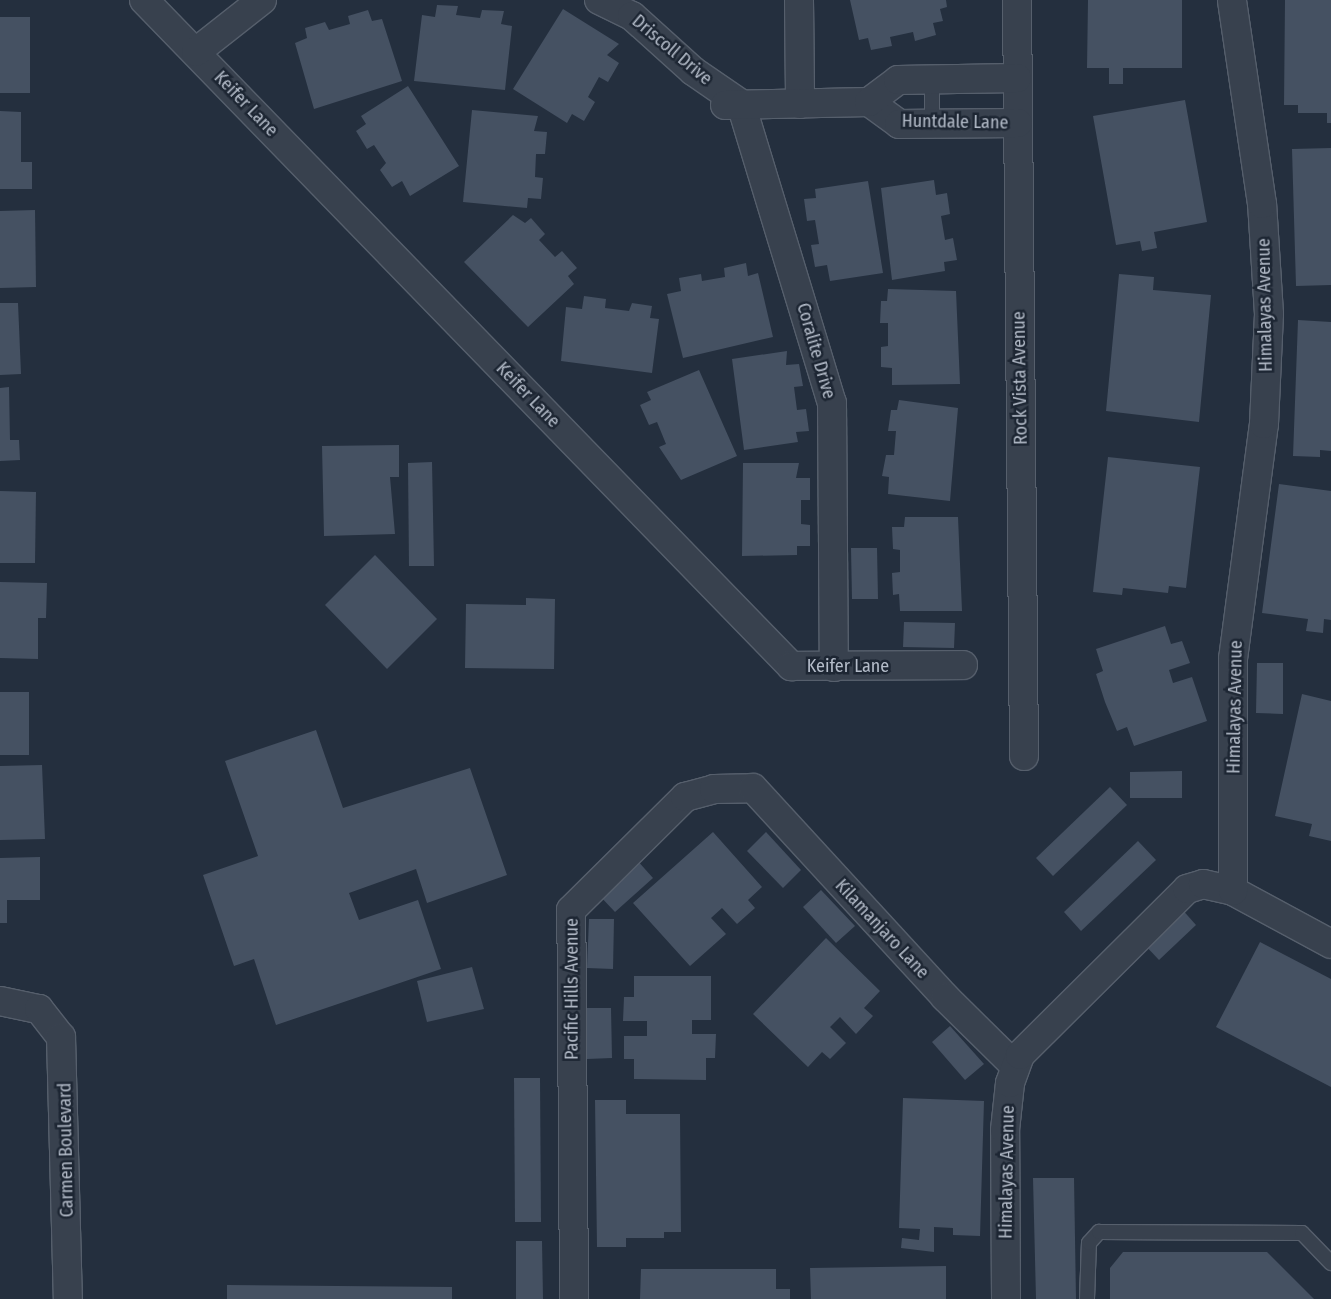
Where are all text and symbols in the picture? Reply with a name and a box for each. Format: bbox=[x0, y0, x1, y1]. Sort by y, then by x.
street label: Driscoll Drive bbox=[628, 10, 716, 90]
street label: Keifer Lane bbox=[210, 67, 282, 141]
street label: Huntdale Lane bbox=[902, 110, 1008, 134]
street label: Himalayas Avenue bbox=[1253, 238, 1277, 372]
street label: Coralite Drive bbox=[792, 301, 840, 401]
street label: Rock Vista Avenue bbox=[1008, 311, 1032, 445]
street label: Keifer Lane bbox=[492, 358, 564, 432]
street label: Himalayas Avenue bbox=[1223, 640, 1247, 774]
street label: Keifer Lane bbox=[807, 655, 889, 677]
street label: Kilamanjaro Lane bbox=[831, 875, 933, 983]
street label: Pacific Hills Avenue bbox=[561, 918, 583, 1060]
street label: Carmen Boulevard bbox=[54, 1082, 78, 1218]
street label: Himalayas Avenue bbox=[995, 1105, 1019, 1239]

